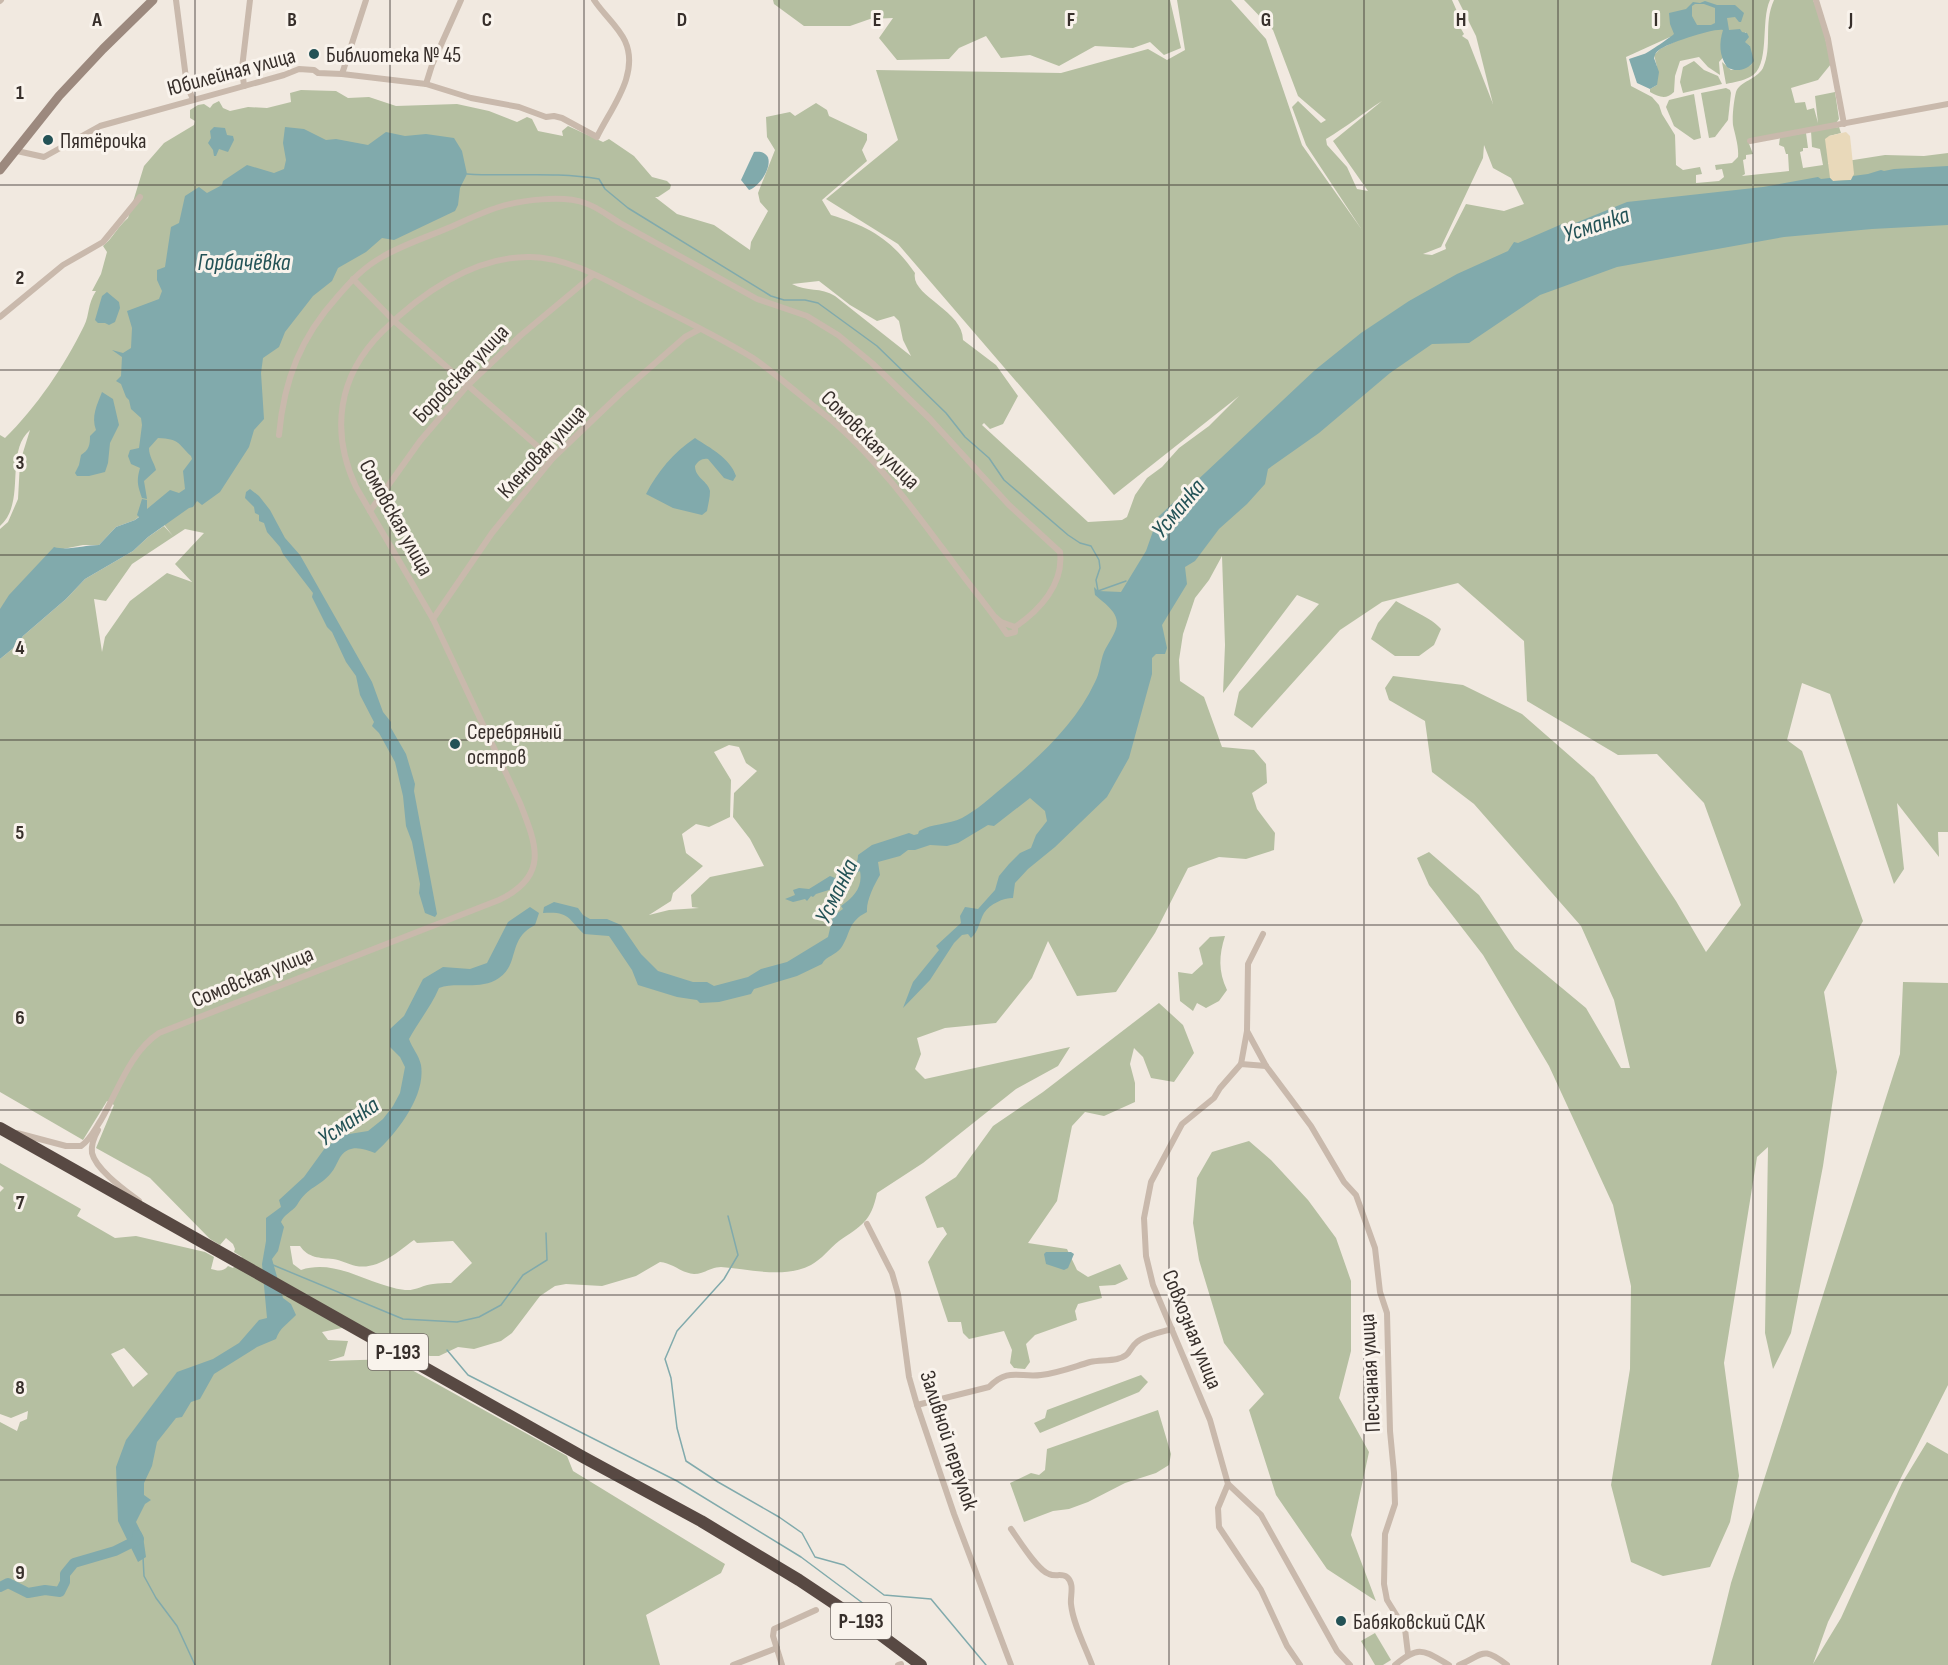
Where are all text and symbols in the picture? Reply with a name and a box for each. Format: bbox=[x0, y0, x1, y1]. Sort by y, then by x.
text: A bbox=[91, 8, 102, 32]
text: B bbox=[287, 8, 297, 32]
text: C bbox=[482, 8, 492, 32]
text: D bbox=[677, 8, 687, 32]
text: E bbox=[873, 8, 881, 32]
text: F bbox=[1067, 8, 1075, 32]
text: G bbox=[1261, 8, 1271, 32]
text: H bbox=[1456, 8, 1466, 32]
text: I bbox=[1654, 8, 1658, 32]
text: J bbox=[1848, 8, 1853, 32]
street label: Юбилейная улица bbox=[164, 42, 298, 103]
place label: Библиотека № 45 bbox=[326, 42, 461, 69]
marker: Библиотека № 45 bbox=[307, 47, 321, 61]
text: 1 bbox=[16, 81, 24, 105]
place label: Пятёрочка bbox=[60, 128, 147, 155]
marker: Пятёрочка bbox=[41, 133, 55, 147]
water label: Усманка bbox=[1559, 200, 1633, 249]
water label: Горбачёвка bbox=[198, 248, 291, 277]
text: 2 bbox=[16, 266, 24, 290]
street label: Боровская улица bbox=[407, 319, 515, 429]
street label: Сомовская улица bbox=[815, 385, 925, 495]
street label: Кленовая улица bbox=[492, 400, 592, 504]
text: 3 bbox=[16, 451, 25, 475]
street label: Сомовская улица bbox=[353, 455, 439, 581]
water label: Усманка bbox=[1146, 473, 1211, 544]
text: 4 bbox=[15, 636, 25, 660]
place label: Серебряный остров bbox=[467, 719, 562, 771]
marker: Серебряный остров bbox=[448, 737, 462, 751]
text: 5 bbox=[16, 821, 25, 845]
water label: Усманка bbox=[809, 854, 864, 928]
street label: Сомовская улица bbox=[188, 941, 317, 1014]
text: 6 bbox=[15, 1006, 25, 1030]
water label: Усманка bbox=[312, 1090, 385, 1152]
text: 7 bbox=[16, 1191, 25, 1215]
street label: Совхозная улица bbox=[1155, 1266, 1228, 1393]
street label: Песчаная улица bbox=[1354, 1313, 1387, 1433]
road number: Р-193 bbox=[368, 1334, 428, 1370]
street label: Заливной переулок bbox=[913, 1367, 984, 1514]
text: 8 bbox=[15, 1376, 25, 1400]
text: 9 bbox=[15, 1561, 25, 1585]
road number: Р-193 bbox=[831, 1603, 891, 1639]
place label: Бабяковский СДК bbox=[1353, 1609, 1485, 1636]
marker: Бабяковский СДК bbox=[1334, 1614, 1348, 1628]

